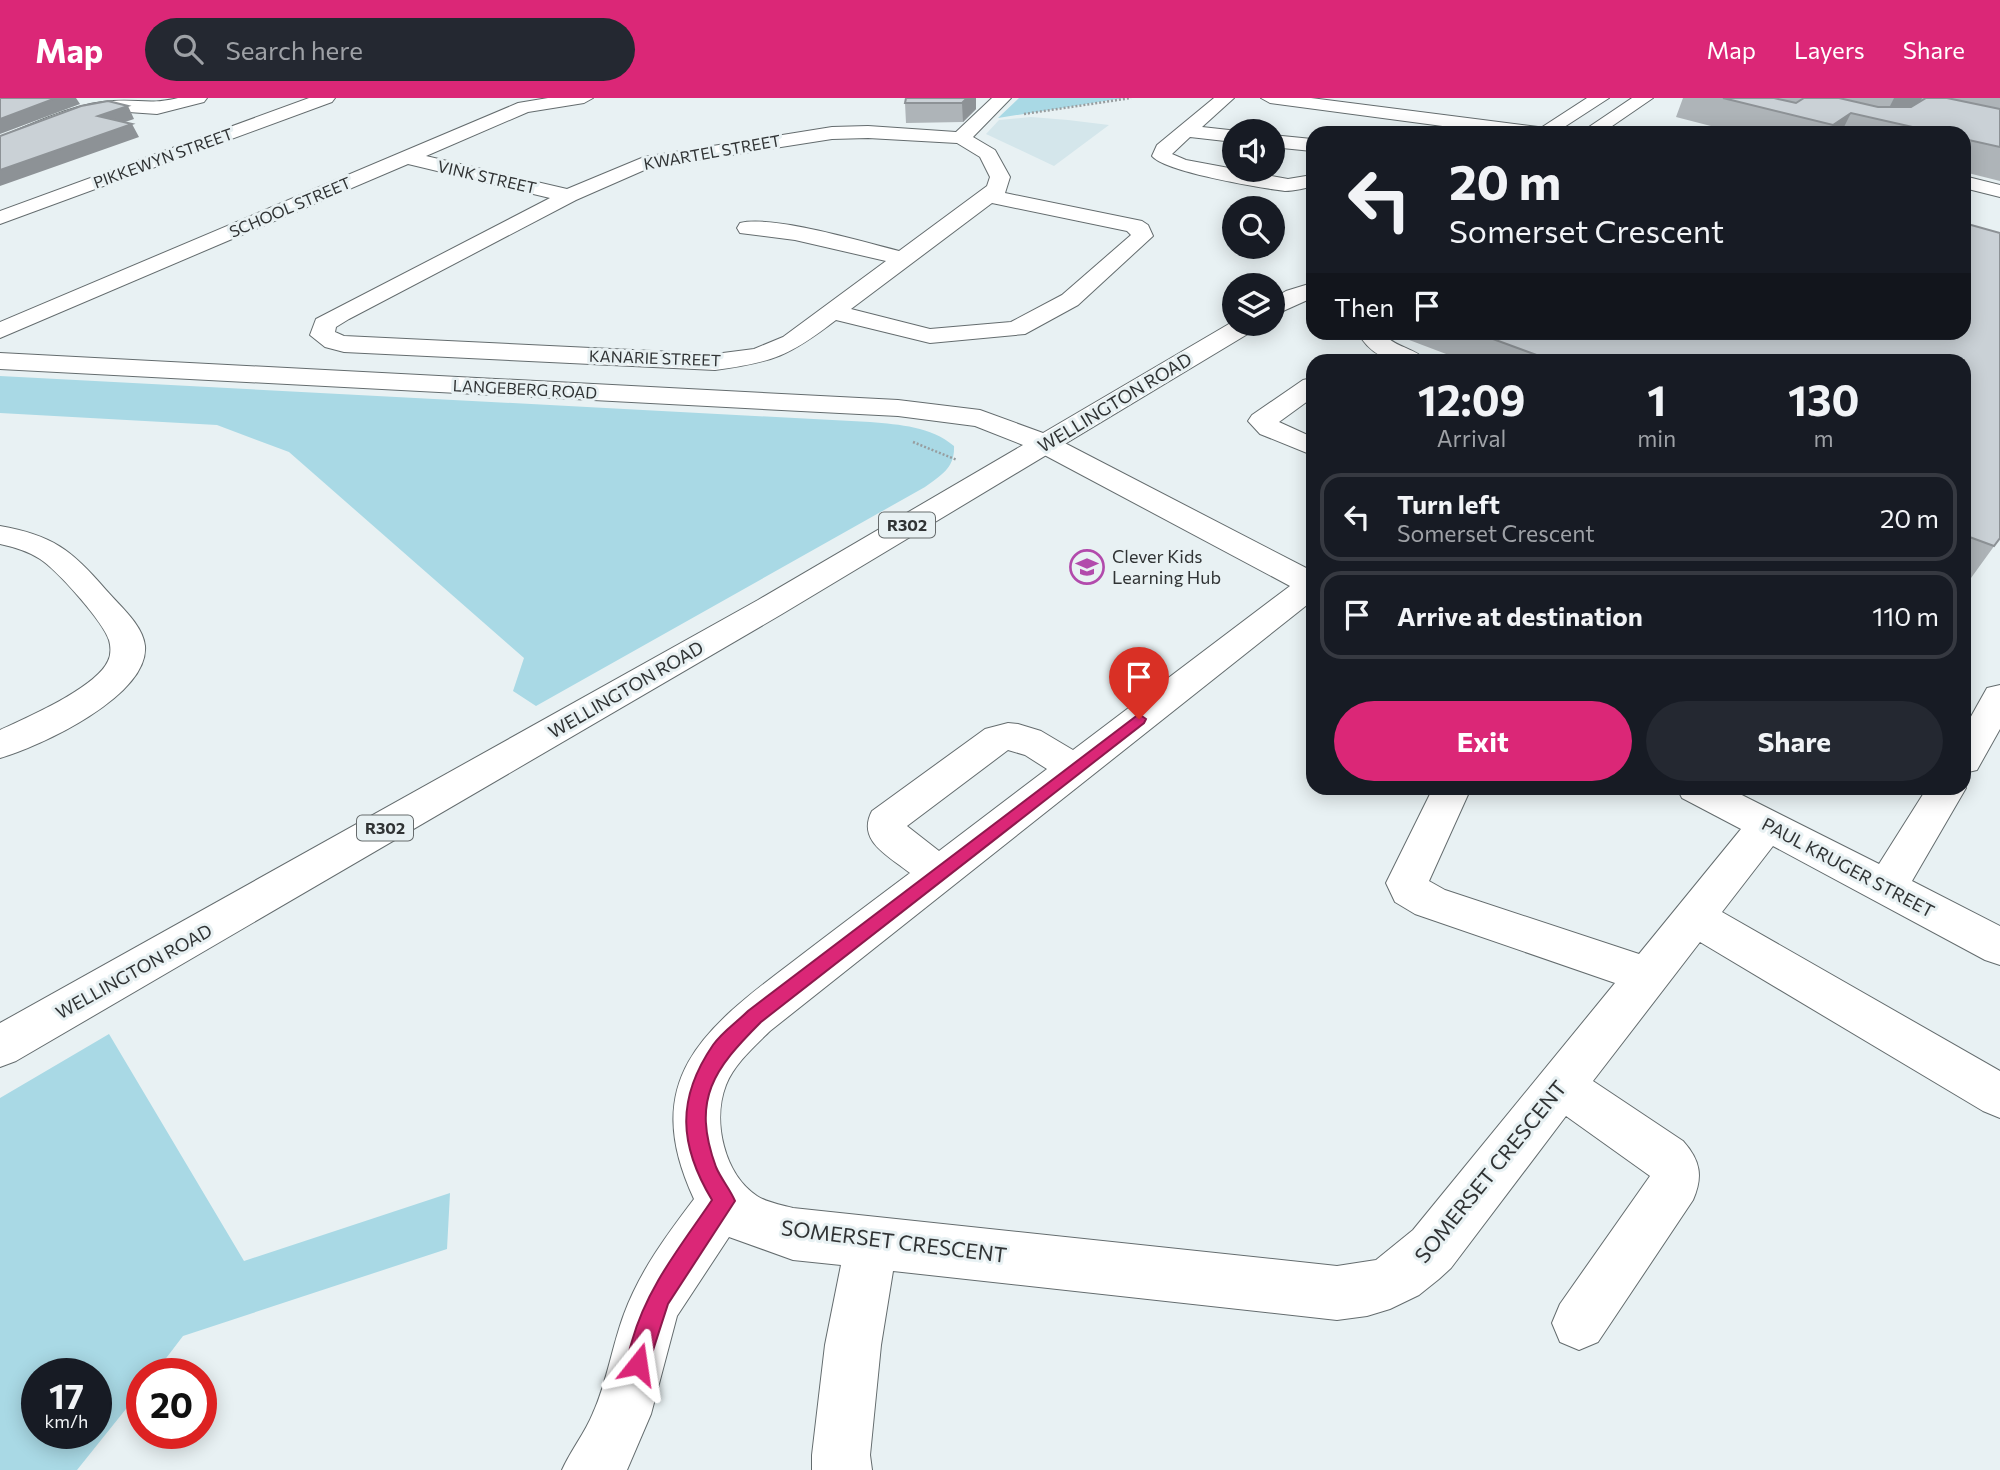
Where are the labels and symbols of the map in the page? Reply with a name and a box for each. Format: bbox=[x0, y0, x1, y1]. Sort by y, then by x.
street label: PIKKEWYN STREET bbox=[91, 124, 235, 192]
street label: KWARTEL STREET bbox=[642, 130, 782, 173]
street label: VINK STREET bbox=[436, 156, 538, 197]
street label: SCHOOL STREET bbox=[226, 172, 353, 241]
street label: KANARIE STREET bbox=[589, 346, 721, 369]
street label: WELLINGTON ROAD bbox=[1034, 348, 1195, 457]
street label: LANGEBERG ROAD bbox=[452, 375, 598, 402]
road number: R302 bbox=[879, 512, 935, 538]
place label: Clever Kids Learning Hub bbox=[1112, 545, 1221, 588]
school or university icon: Clever Kids Learning Hub bbox=[1068, 548, 1106, 586]
street label: WELLINGTON ROAD bbox=[544, 636, 707, 743]
pin bbox=[1109, 647, 1169, 719]
street label: PAUL KRUGER STREET bbox=[1758, 812, 1939, 922]
road number: R302 bbox=[357, 816, 413, 841]
street label: WELLINGTON ROAD bbox=[51, 919, 216, 1023]
street label: SOMERSET CRESCENT bbox=[1409, 1075, 1571, 1267]
street label: SOMERSET CRESCENT bbox=[780, 1214, 1009, 1267]
position arrow bbox=[601, 1327, 675, 1401]
speed limit sign: 20 bbox=[126, 1358, 217, 1449]

